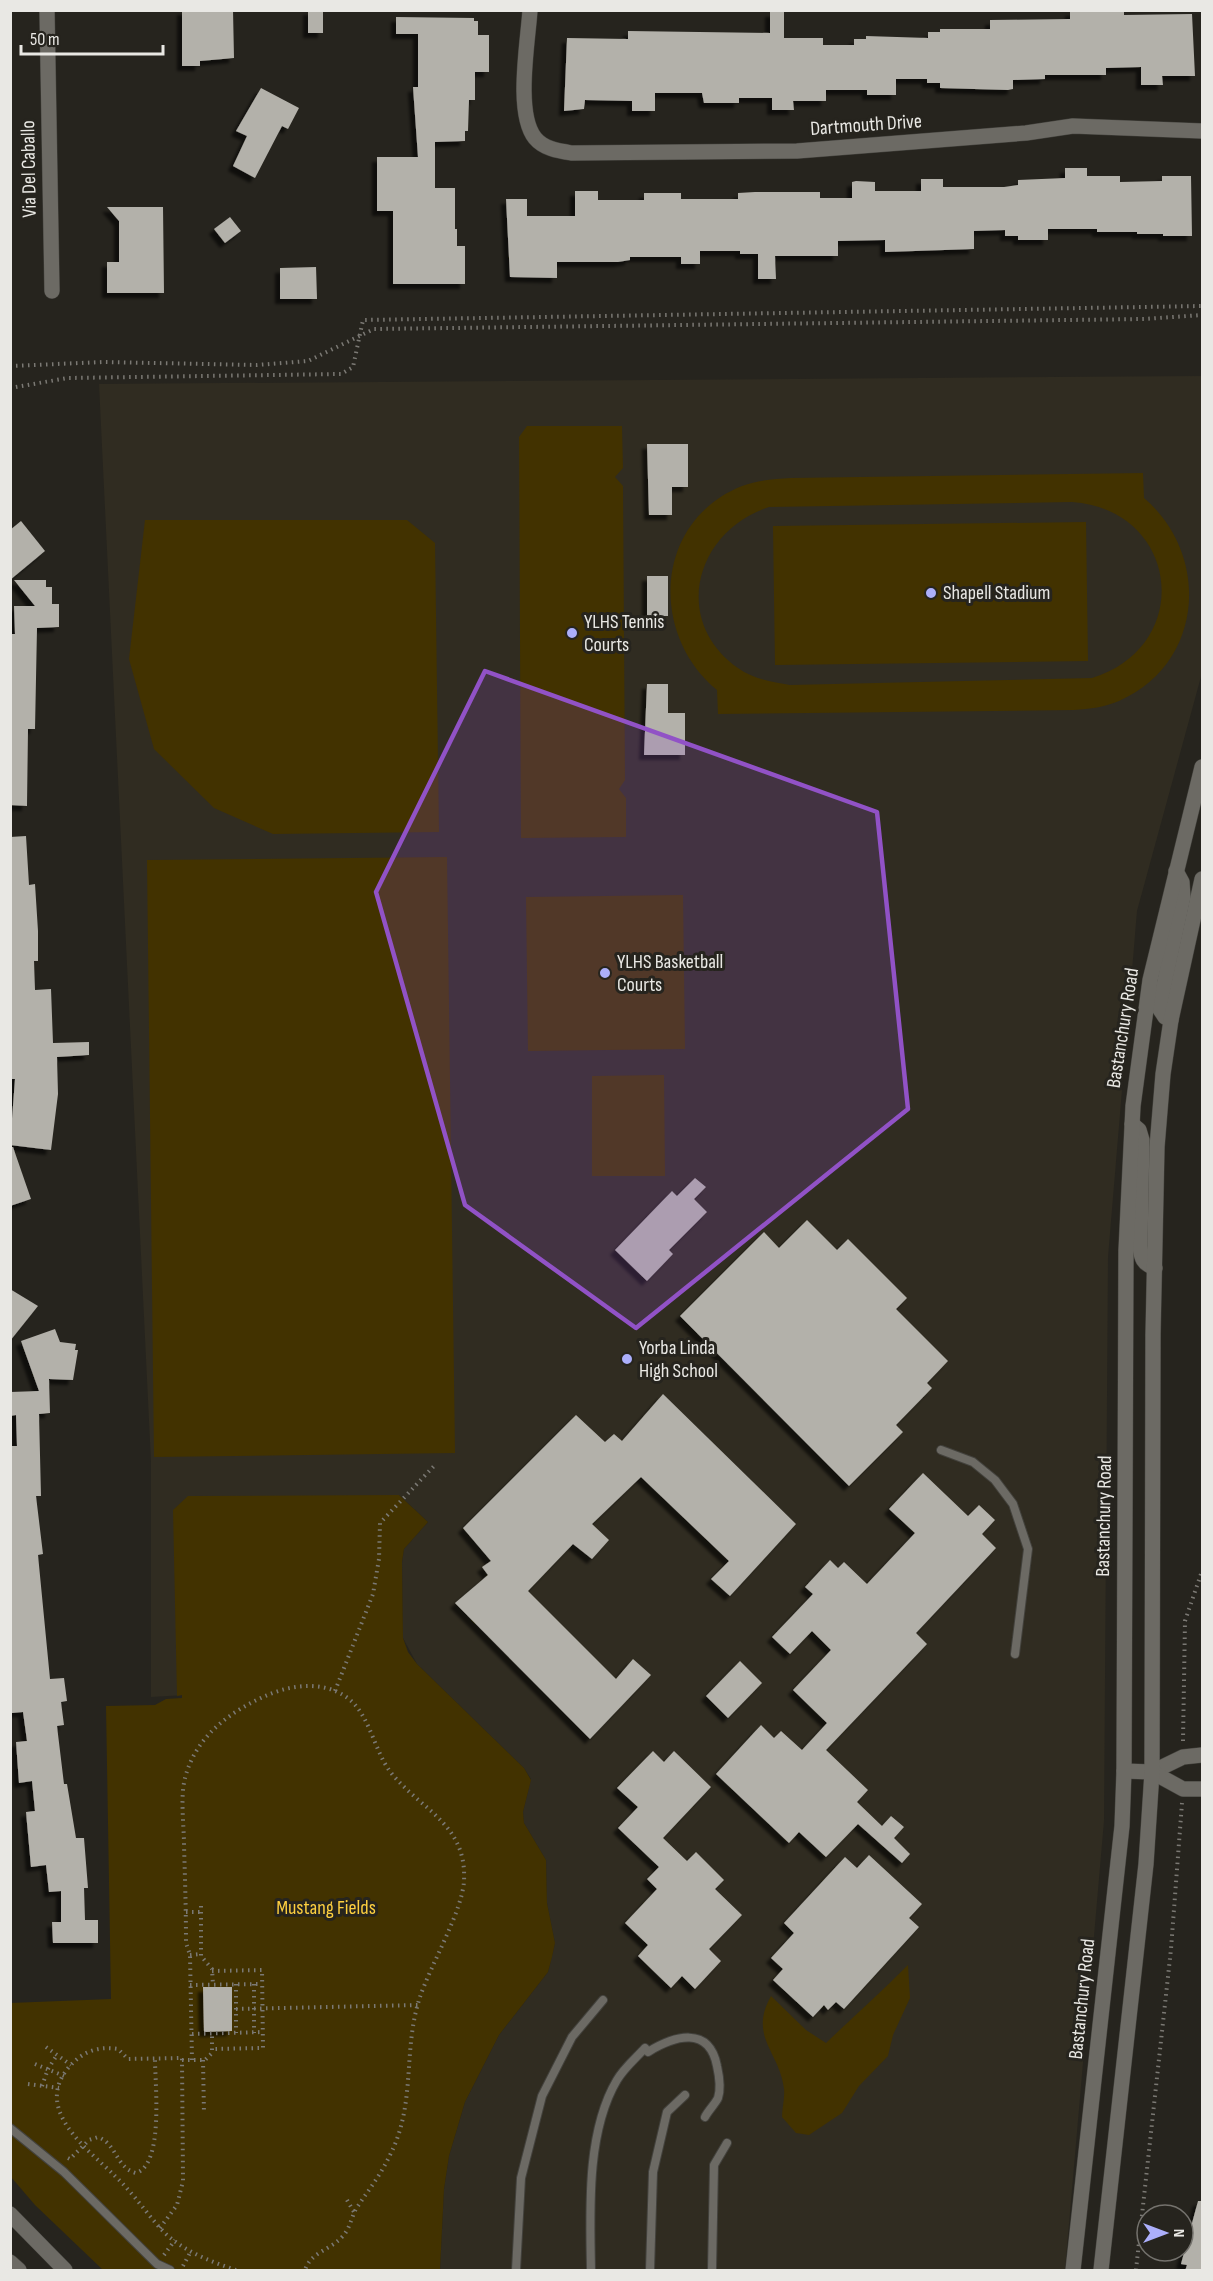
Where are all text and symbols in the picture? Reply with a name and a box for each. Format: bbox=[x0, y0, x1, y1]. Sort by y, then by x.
scale bar bbox=[21, 18, 164, 56]
text: 50 m bbox=[30, 29, 60, 50]
street label: Dartmouth Drive bbox=[809, 109, 923, 141]
street label: Via Del Caballo bbox=[16, 120, 42, 218]
place label: Shapell Stadium bbox=[943, 581, 1050, 605]
marker: Shapell Stadium bbox=[924, 586, 938, 600]
place label: YLHS Tennis Courts bbox=[584, 610, 665, 657]
marker: YLHS Tennis Courts bbox=[565, 626, 579, 640]
place label: YLHS Basketball Courts bbox=[617, 950, 723, 997]
marker: YLHS Basketball Courts bbox=[598, 966, 612, 980]
street label: Bastanchury Road bbox=[1102, 966, 1144, 1090]
place label: Yorba Linda High School bbox=[639, 1336, 718, 1383]
marker: Yorba Linda High School bbox=[620, 1352, 634, 1366]
street label: Bastanchury Road bbox=[1091, 1455, 1117, 1577]
park label: Mustang Fields bbox=[276, 1896, 376, 1920]
street label: Bastanchury Road bbox=[1064, 1938, 1100, 2060]
north arrow bbox=[1135, 2203, 1195, 2263]
text: N bbox=[1169, 2229, 1188, 2237]

